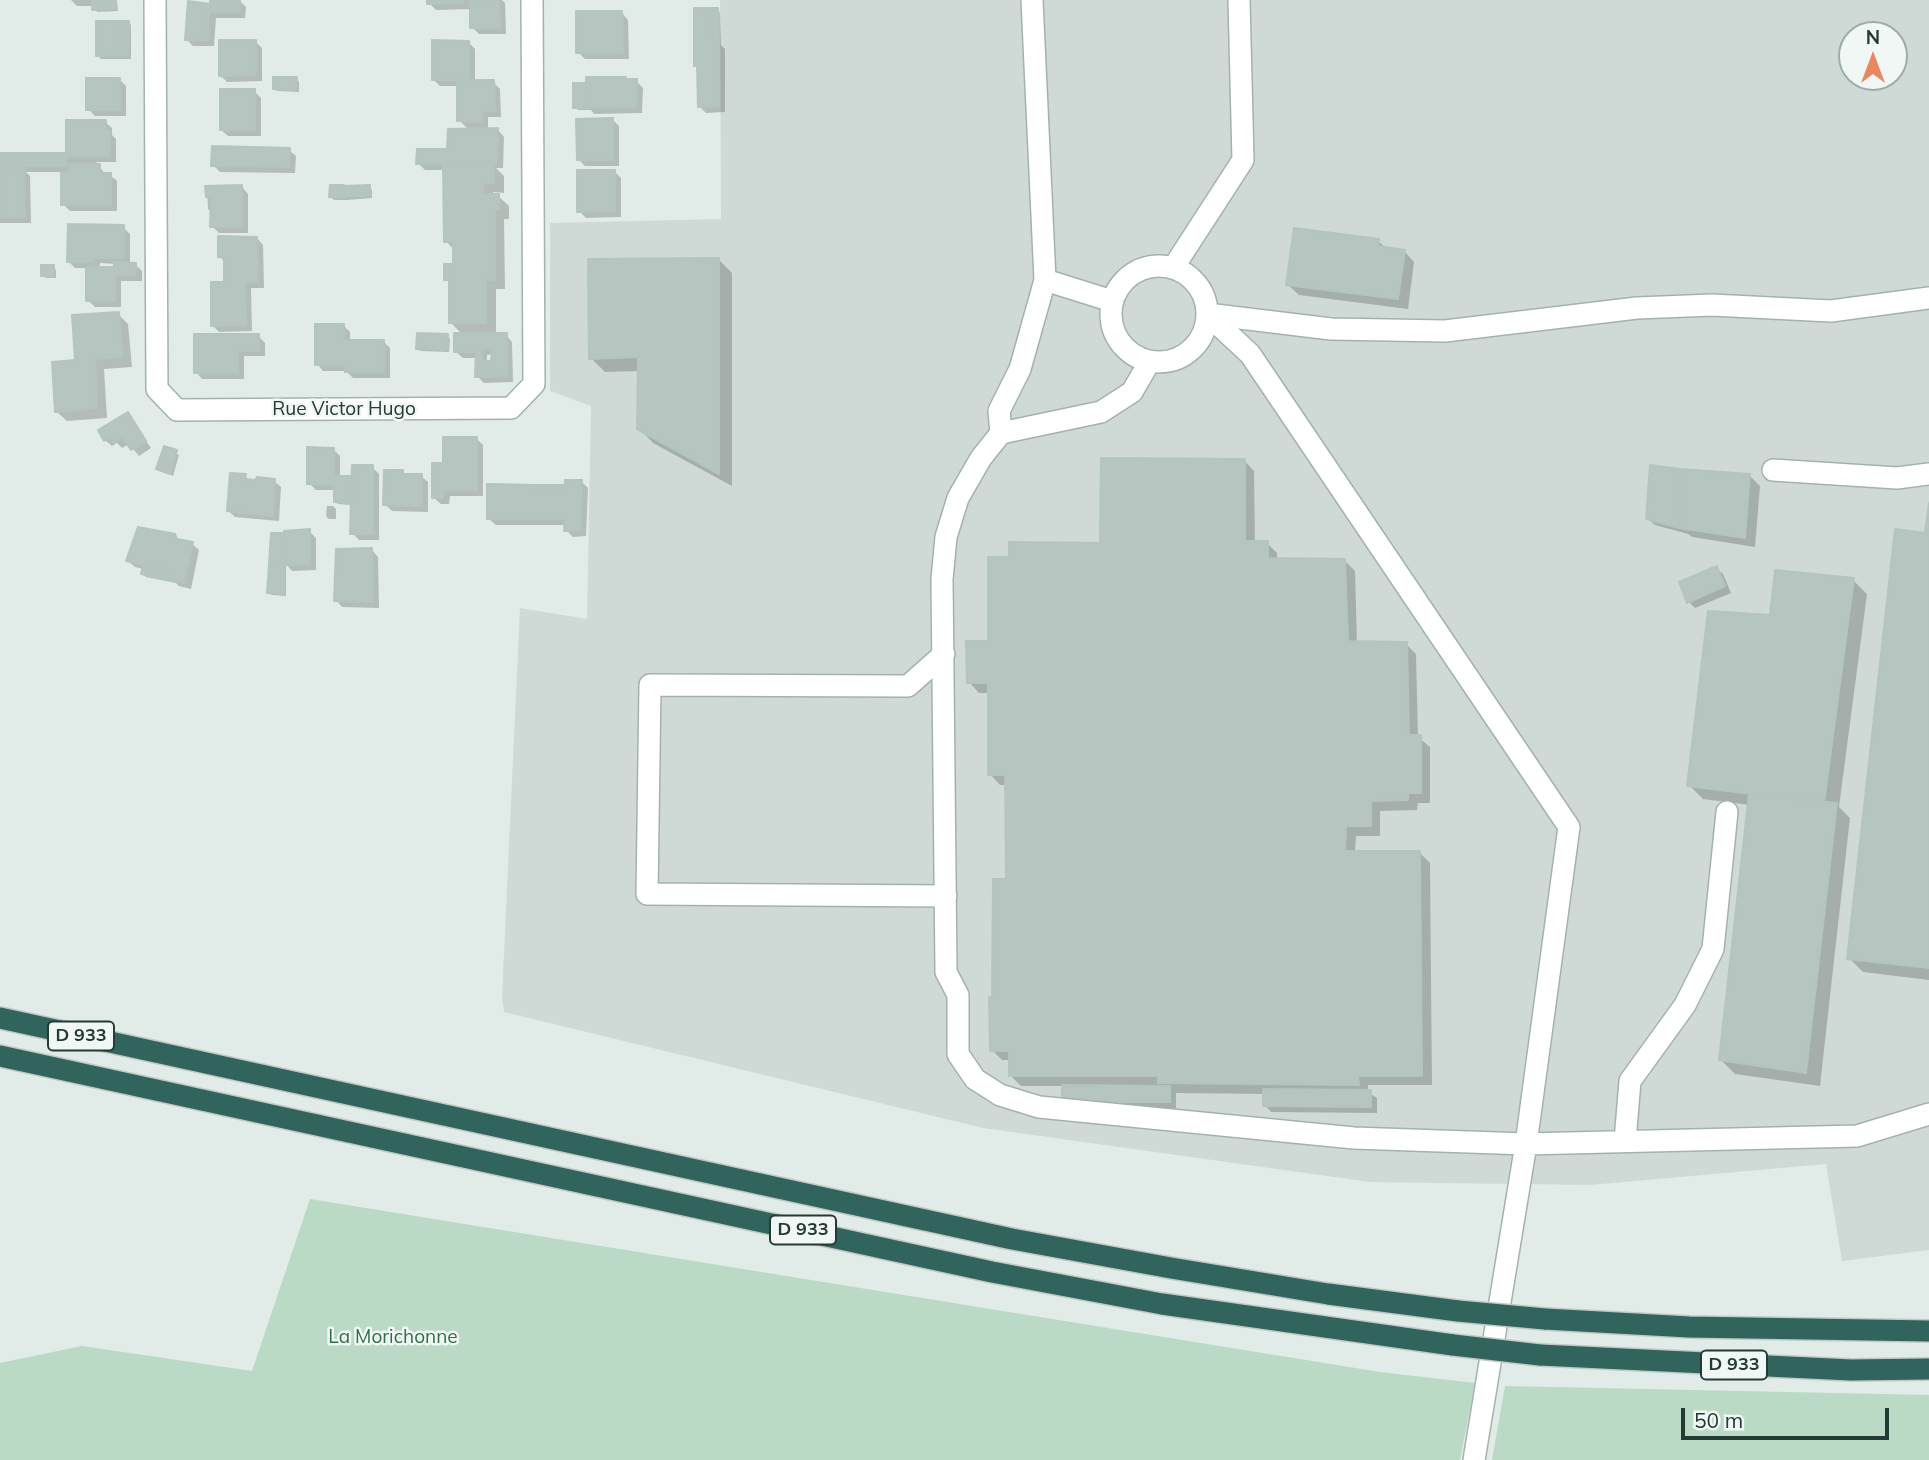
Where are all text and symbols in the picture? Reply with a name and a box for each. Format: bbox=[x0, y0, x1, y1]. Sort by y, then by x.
north arrow bbox=[1838, 21, 1908, 91]
text: N bbox=[1866, 25, 1880, 49]
street label: Rue Victor Hugo bbox=[272, 398, 416, 420]
road number: D 933 bbox=[48, 1021, 114, 1050]
road number: D 933 bbox=[770, 1216, 836, 1245]
park label: La Morichonne bbox=[328, 1326, 458, 1348]
road number: D 933 bbox=[1701, 1350, 1767, 1380]
scale bar bbox=[1684, 1394, 1892, 1438]
text: 50 m bbox=[1694, 1407, 1743, 1433]

